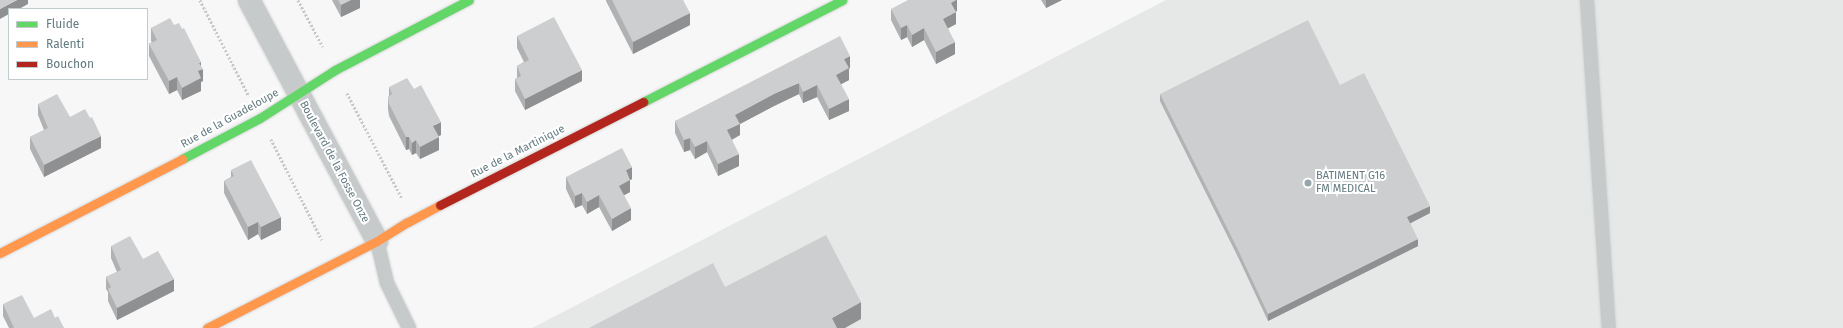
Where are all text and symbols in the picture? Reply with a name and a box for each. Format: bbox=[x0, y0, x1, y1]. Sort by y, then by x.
legend bbox=[8, 8, 148, 80]
text: Fluide bbox=[46, 17, 79, 31]
text: Ralenti bbox=[46, 37, 84, 51]
text: Bouchon bbox=[46, 57, 94, 71]
street label: Rue de la Guadeloupe bbox=[179, 87, 281, 151]
street label: Boulevard de la Fosse Onze bbox=[296, 99, 372, 225]
street label: Rue de la Martinique bbox=[469, 123, 567, 181]
place label: BATIMENT G16 FM MEDICAL bbox=[1316, 170, 1385, 196]
marker: BATIMENT G16 FM MEDICAL bbox=[1303, 178, 1313, 188]

